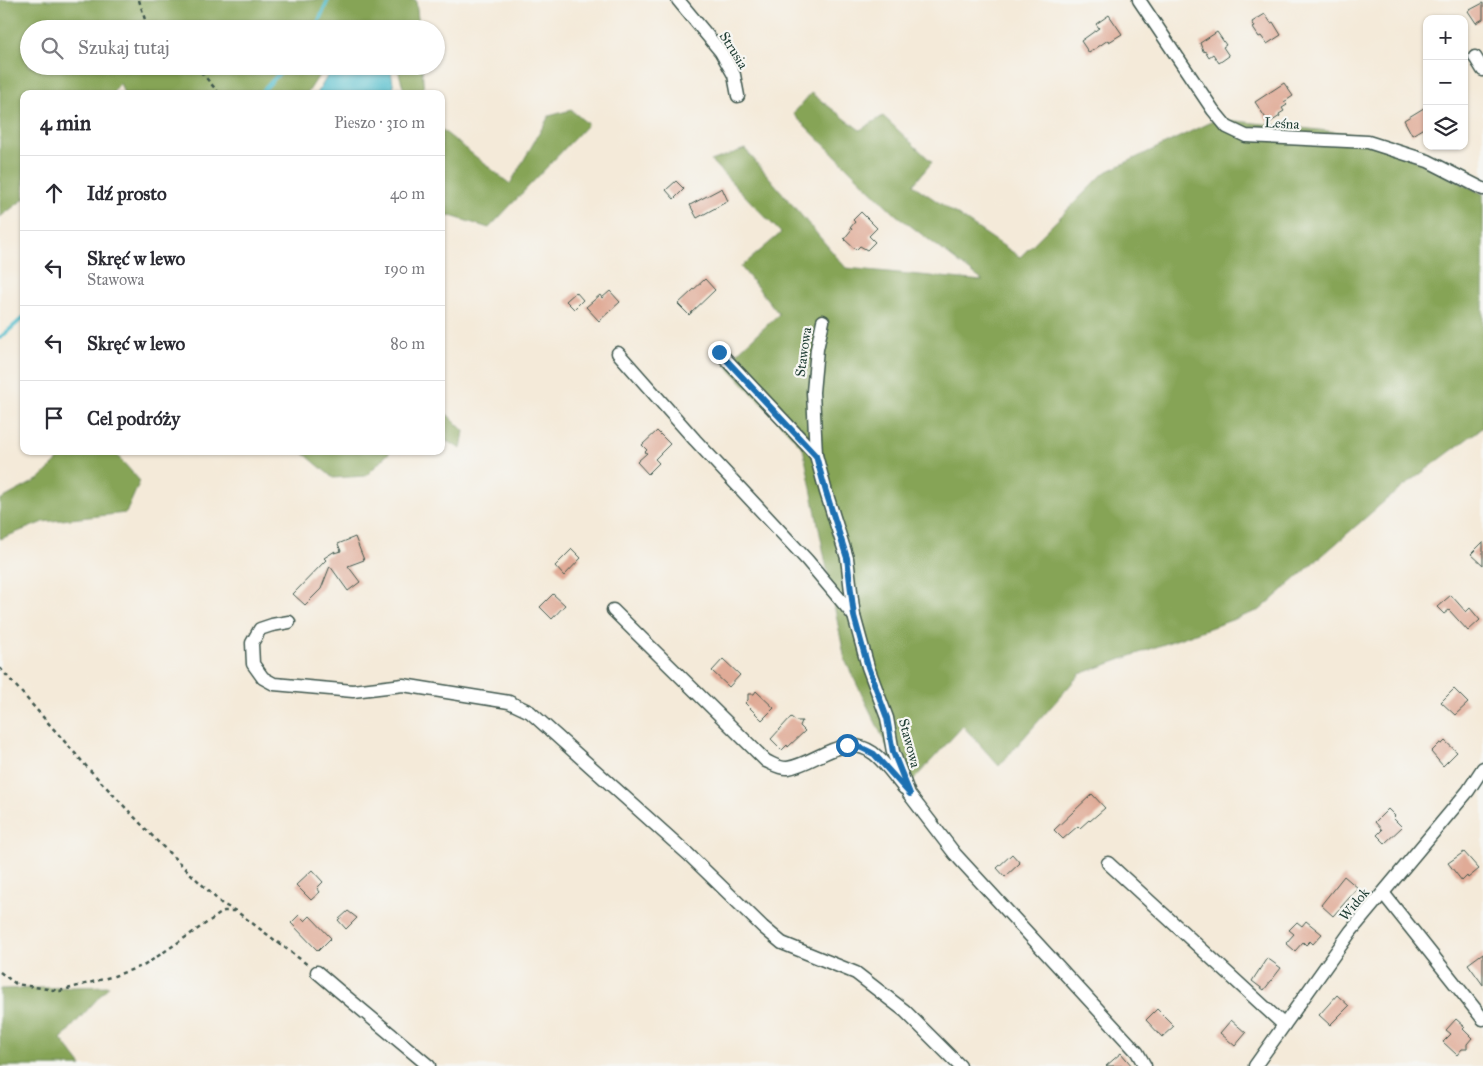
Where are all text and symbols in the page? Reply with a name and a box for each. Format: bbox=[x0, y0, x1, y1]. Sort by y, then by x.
map controls bbox=[1423, 15, 1468, 150]
button: + bbox=[1423, 15, 1468, 60]
search box bbox=[20, 20, 445, 75]
street label: Strusia bbox=[716, 29, 752, 72]
icon: search bbox=[38, 34, 66, 62]
text: Szukaj tutaj bbox=[78, 36, 170, 59]
button: − bbox=[1423, 60, 1468, 105]
button: layers bbox=[1423, 105, 1468, 150]
text: 4 min bbox=[40, 110, 91, 136]
text: Pieszo · 310 m bbox=[334, 113, 425, 132]
street label: Leśna bbox=[1264, 114, 1300, 133]
icon: ahead bbox=[40, 179, 68, 207]
text: Idź prosto bbox=[87, 182, 167, 205]
text: 40 m bbox=[390, 184, 425, 203]
text: Skręć w lewo bbox=[87, 247, 185, 270]
icon: left bbox=[40, 254, 68, 282]
text: 190 m bbox=[384, 259, 425, 278]
text: Stawowa bbox=[87, 270, 144, 289]
street label: Stawowa bbox=[792, 326, 815, 378]
icon: left bbox=[40, 329, 68, 357]
text: Skręć w lewo bbox=[87, 332, 185, 355]
text: 80 m bbox=[390, 334, 425, 353]
route end bbox=[708, 341, 731, 364]
icon: arrive bbox=[40, 404, 68, 432]
text: Cel podróży bbox=[87, 407, 180, 430]
street label: Stawowa bbox=[895, 717, 924, 770]
route start bbox=[836, 734, 859, 757]
street label: Widok bbox=[1336, 884, 1373, 924]

